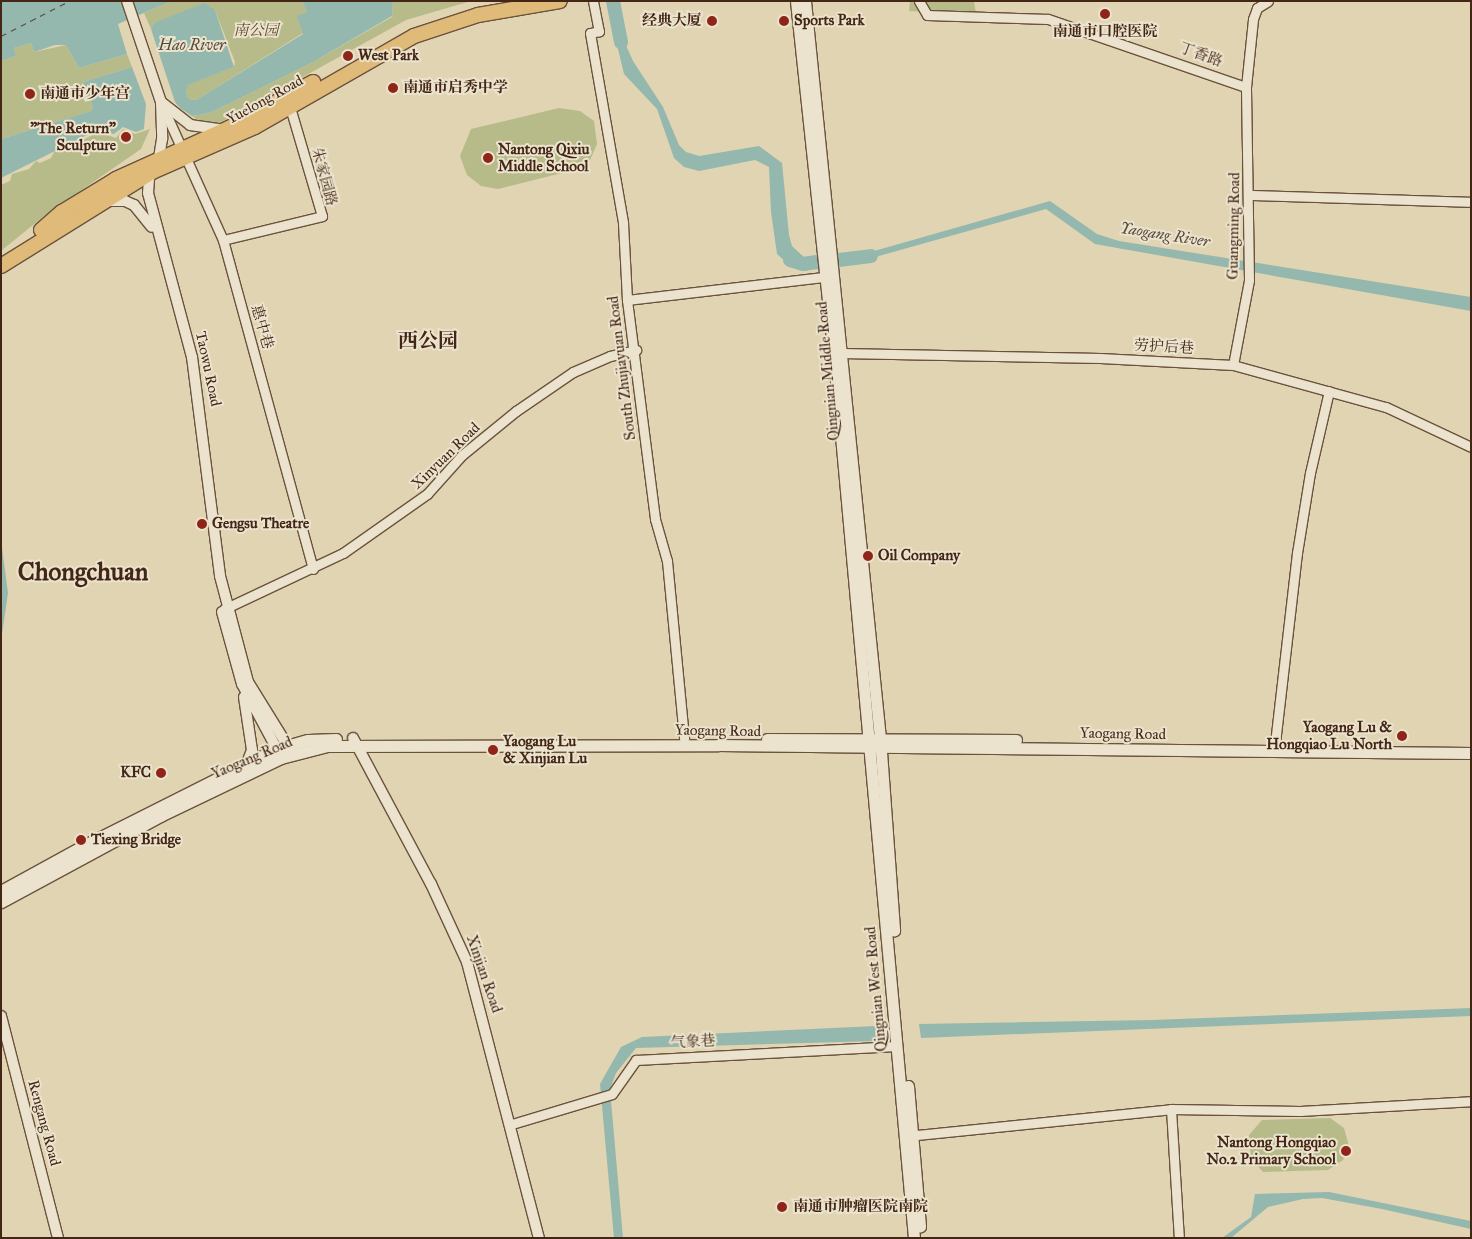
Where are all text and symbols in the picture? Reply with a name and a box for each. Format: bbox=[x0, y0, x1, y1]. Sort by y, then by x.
marker: 南通市口腔医院 bbox=[1098, 7, 1112, 21]
place label: 经典大厦 bbox=[642, 12, 702, 30]
place label: Sports Park bbox=[794, 12, 865, 30]
marker: 经典大厦 bbox=[706, 15, 718, 27]
marker: Sports Park bbox=[778, 15, 790, 27]
park label: 南公园 bbox=[234, 22, 278, 40]
place label: 南通市口腔医院 bbox=[1053, 23, 1157, 41]
water label: Hao River bbox=[158, 35, 226, 55]
street label: 丁香路 bbox=[1177, 39, 1225, 71]
place label: West Park bbox=[358, 47, 419, 65]
marker: West Park bbox=[342, 50, 354, 62]
street label: Yuelong Road bbox=[224, 72, 306, 128]
place label: 南通市启秀中学 bbox=[403, 79, 508, 97]
marker: 南通市启秀中学 bbox=[387, 82, 399, 94]
place label: 南通市少年宫 bbox=[40, 85, 130, 103]
marker: 南通市少年宫 bbox=[24, 88, 36, 100]
place label: "The Return" Sculpture bbox=[30, 119, 116, 154]
marker: "The Return" Sculpture bbox=[120, 131, 132, 143]
place label: Nantong Qixiu Middle School bbox=[498, 140, 590, 175]
street label: 朱家园路 bbox=[308, 146, 340, 208]
marker: Nantong Qixiu Middle School bbox=[482, 152, 494, 164]
street label: Guangming Road bbox=[1224, 172, 1244, 280]
water label: Yaogang River bbox=[1119, 218, 1211, 252]
street label: South Zhujiayuan Road bbox=[604, 295, 640, 441]
street label: Qingnian Middle Road bbox=[813, 301, 843, 441]
street label: 惠中巷 bbox=[247, 303, 277, 351]
district label: 西公园 bbox=[398, 328, 458, 352]
street label: Taowu Road bbox=[191, 330, 225, 408]
street label: 劳护后巷 bbox=[1134, 336, 1194, 358]
street label: Xinyuan Road bbox=[408, 419, 484, 493]
place label: Gengsu Theatre bbox=[212, 515, 309, 533]
marker: Gengsu Theatre bbox=[196, 518, 208, 530]
place label: Oil Company bbox=[878, 547, 960, 565]
marker: Oil Company bbox=[862, 550, 874, 562]
district label: Chongchuan bbox=[18, 557, 148, 587]
place label: Yaogang Lu & Hongqiao Lu North bbox=[1266, 718, 1392, 753]
street label: Yaogang Road bbox=[675, 721, 761, 741]
street label: Yaogang Road bbox=[1080, 724, 1166, 744]
marker: Yaogang Lu & Hongqiao Lu North bbox=[1396, 730, 1408, 742]
place label: Yaogang Lu & Xinjian Lu bbox=[503, 732, 587, 767]
street label: Yaogang Road bbox=[209, 733, 295, 783]
marker: Yaogang Lu & Xinjian Lu bbox=[487, 744, 499, 756]
place label: KFC bbox=[120, 764, 151, 782]
marker: KFC bbox=[155, 767, 167, 779]
place label: Tiexing Bridge bbox=[91, 831, 181, 849]
marker: Tiexing Bridge bbox=[75, 834, 87, 846]
street label: Qingnian West Road bbox=[862, 926, 890, 1052]
street label: Xinjian Road bbox=[462, 933, 506, 1015]
street label: 气象巷 bbox=[670, 1032, 716, 1052]
street label: Rengang Road bbox=[24, 1078, 64, 1168]
place label: Nantong Hongqiao No.2 Primary School bbox=[1206, 1133, 1336, 1168]
marker: Nantong Hongqiao No.2 Primary School bbox=[1340, 1145, 1352, 1157]
place label: 南通市肿瘤医院南院 bbox=[793, 1198, 928, 1216]
marker: 南通市肿瘤医院南院 bbox=[775, 1200, 789, 1214]

